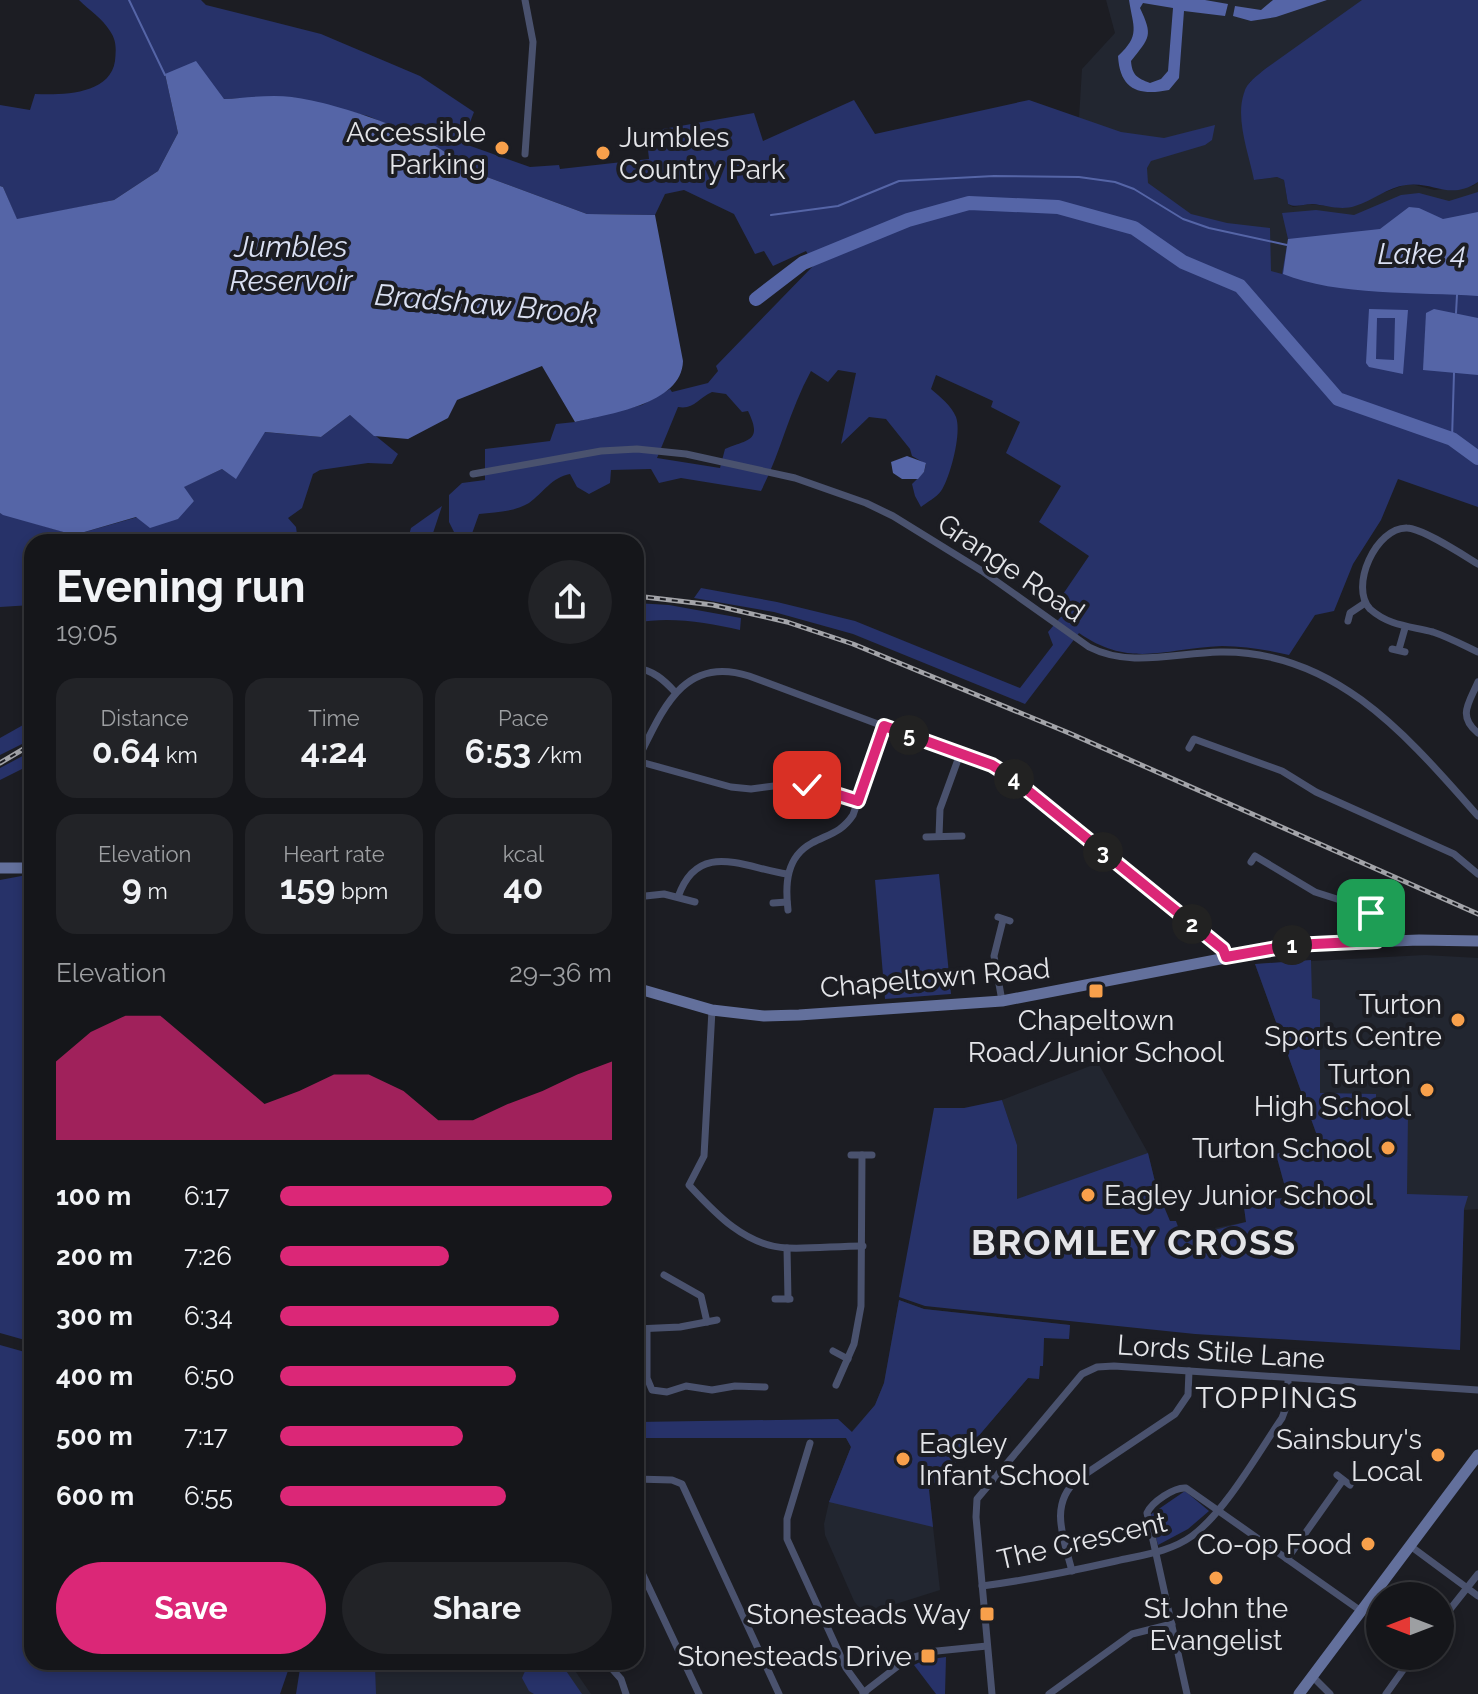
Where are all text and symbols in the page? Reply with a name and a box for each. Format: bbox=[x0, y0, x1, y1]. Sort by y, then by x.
place label: Accessible Parking bbox=[346, 116, 486, 181]
place label: Jumbles Country Park bbox=[619, 121, 786, 186]
marker: Accessible Parking bbox=[493, 139, 511, 157]
marker: Jumbles Country Park bbox=[594, 144, 612, 162]
water label: Jumbles Reservoir bbox=[229, 229, 354, 298]
water label: Lake 4 bbox=[1377, 236, 1467, 271]
water label: Bradshaw Brook bbox=[373, 277, 599, 331]
street label: Grange Road bbox=[932, 507, 1090, 629]
button: share bbox=[528, 560, 612, 644]
text: Evening run bbox=[56, 561, 305, 612]
text: 19:05 bbox=[56, 617, 117, 647]
text: Distance bbox=[101, 705, 189, 731]
text: Time bbox=[308, 705, 360, 731]
text: Pace bbox=[498, 705, 549, 731]
pin: 5 bbox=[889, 715, 929, 755]
text: 5 bbox=[903, 722, 915, 748]
text: 0.64 bbox=[92, 731, 160, 771]
text: 4:24 bbox=[301, 731, 367, 771]
text: 6:53 bbox=[465, 731, 531, 771]
text: km bbox=[160, 742, 198, 768]
text: /km bbox=[531, 742, 582, 768]
pin bbox=[773, 751, 841, 819]
pin: 4 bbox=[994, 759, 1034, 799]
icon: check bbox=[785, 763, 829, 807]
text: 4 bbox=[1008, 766, 1020, 792]
pin: 3 bbox=[1083, 832, 1123, 872]
text: 3 bbox=[1097, 839, 1109, 865]
text: Elevation bbox=[98, 841, 191, 867]
text: Heart rate bbox=[283, 841, 385, 867]
text: kcal bbox=[503, 841, 544, 867]
text: 9 bbox=[122, 867, 142, 907]
text: 159 bbox=[280, 867, 335, 907]
text: 40 bbox=[503, 867, 543, 907]
text: m bbox=[142, 878, 168, 904]
text: bpm bbox=[335, 878, 388, 904]
pin bbox=[1337, 879, 1405, 947]
icon: arrive bbox=[1349, 891, 1393, 935]
pin: 2 bbox=[1172, 904, 1212, 944]
text: 2 bbox=[1186, 911, 1198, 937]
pin: 1 bbox=[1272, 925, 1312, 965]
text: 1 bbox=[1287, 932, 1297, 958]
street label: Chapeltown Road bbox=[819, 952, 1051, 1004]
text: Elevation bbox=[56, 958, 166, 988]
text: 29–36 m bbox=[509, 958, 612, 988]
marker: Chapeltown Road/Junior School bbox=[1087, 982, 1105, 1000]
place label: Turton Sports Centre bbox=[1264, 988, 1442, 1053]
place label: Chapeltown Road/Junior School bbox=[968, 1004, 1225, 1069]
marker: Turton Sports Centre bbox=[1449, 1011, 1467, 1029]
place label: Turton High School bbox=[1254, 1058, 1411, 1123]
marker: Turton High School bbox=[1418, 1081, 1436, 1099]
place label: Turton School bbox=[1192, 1132, 1372, 1165]
marker: Turton School bbox=[1379, 1139, 1397, 1157]
place label: Eagley Junior School bbox=[1104, 1179, 1373, 1212]
text: 100 m bbox=[56, 1181, 131, 1211]
text: 6:17 bbox=[184, 1181, 229, 1211]
marker: Eagley Junior School bbox=[1079, 1186, 1097, 1204]
district label: BROMLEY CROSS bbox=[971, 1221, 1297, 1263]
text: 200 m bbox=[56, 1241, 133, 1271]
text: 7:26 bbox=[184, 1241, 232, 1271]
text: 300 m bbox=[56, 1301, 133, 1331]
text: 6:34 bbox=[184, 1301, 233, 1331]
street label: Lords Stile Lane bbox=[1116, 1328, 1326, 1376]
text: 400 m bbox=[56, 1361, 133, 1391]
text: 6:50 bbox=[184, 1361, 235, 1391]
district label: TOPPINGS bbox=[1195, 1380, 1359, 1415]
text: 500 m bbox=[56, 1421, 133, 1451]
text: 7:17 bbox=[184, 1421, 228, 1451]
place label: Sainsbury's Local bbox=[1276, 1423, 1422, 1488]
place label: Eagley Infant School bbox=[919, 1427, 1089, 1492]
marker: Sainsbury's Local bbox=[1429, 1446, 1447, 1464]
marker: Eagley Infant School bbox=[894, 1450, 912, 1468]
text: 600 m bbox=[56, 1481, 134, 1511]
text: 6:55 bbox=[184, 1481, 233, 1511]
street label: The Crescent bbox=[994, 1505, 1170, 1577]
place label: Co-op Food bbox=[1197, 1528, 1352, 1561]
marker: Co-op Food bbox=[1359, 1535, 1377, 1553]
button: Save bbox=[56, 1562, 326, 1654]
button: Share bbox=[342, 1562, 612, 1654]
marker: St John the Evangelist bbox=[1207, 1569, 1225, 1587]
north arrow bbox=[1366, 1582, 1454, 1670]
map controls bbox=[1366, 1582, 1454, 1670]
place label: St John the Evangelist bbox=[1144, 1592, 1288, 1657]
place label: Stonesteads Way bbox=[746, 1598, 971, 1631]
marker: Stonesteads Way bbox=[978, 1605, 996, 1623]
place label: Stonesteads Drive bbox=[677, 1640, 912, 1673]
marker: Stonesteads Drive bbox=[919, 1647, 937, 1665]

